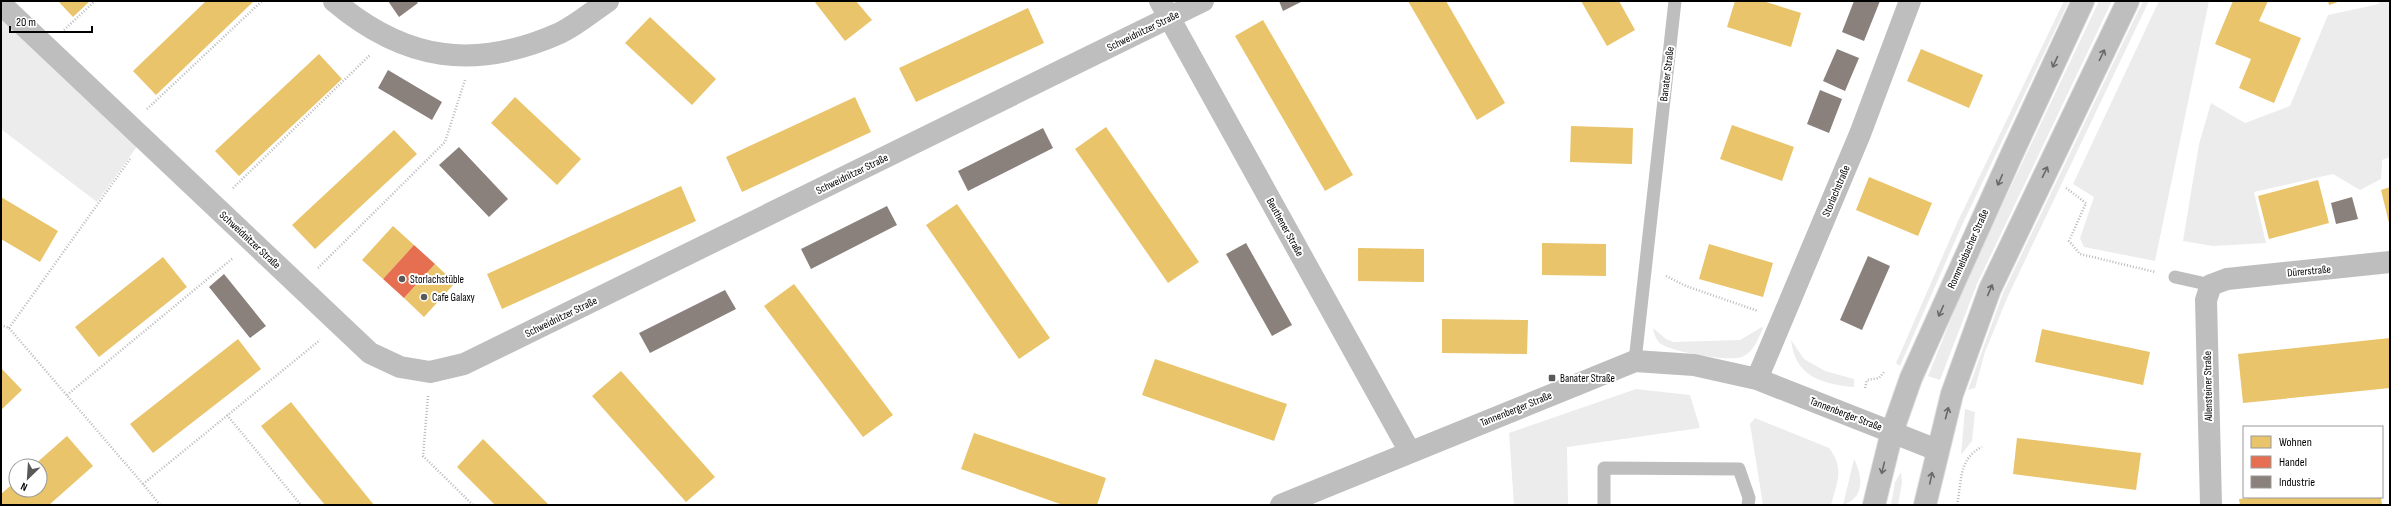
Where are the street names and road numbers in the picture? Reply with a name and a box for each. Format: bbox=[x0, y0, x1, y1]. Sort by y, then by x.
street label: Schweidnitzer Straße bbox=[1105, 8, 1181, 54]
street label: Banater Straße bbox=[1657, 46, 1677, 102]
street label: Schweidnitzer Straße bbox=[814, 151, 890, 197]
street label: Storlachstraße bbox=[1819, 163, 1853, 219]
street label: Beuthener Straße bbox=[1264, 196, 1306, 258]
street label: Rommelsbacher Straße bbox=[1945, 207, 1991, 291]
street label: Schweidnitzer Straße bbox=[217, 208, 283, 272]
street label: Dürerstraße bbox=[2287, 263, 2331, 279]
street label: Schweidnitzer Straße bbox=[523, 294, 599, 340]
street label: Allensteiner Straße bbox=[2201, 351, 2215, 422]
street label: Tannenberger Straße bbox=[1478, 389, 1554, 429]
street label: Tannenberger Straße bbox=[1808, 394, 1884, 434]

